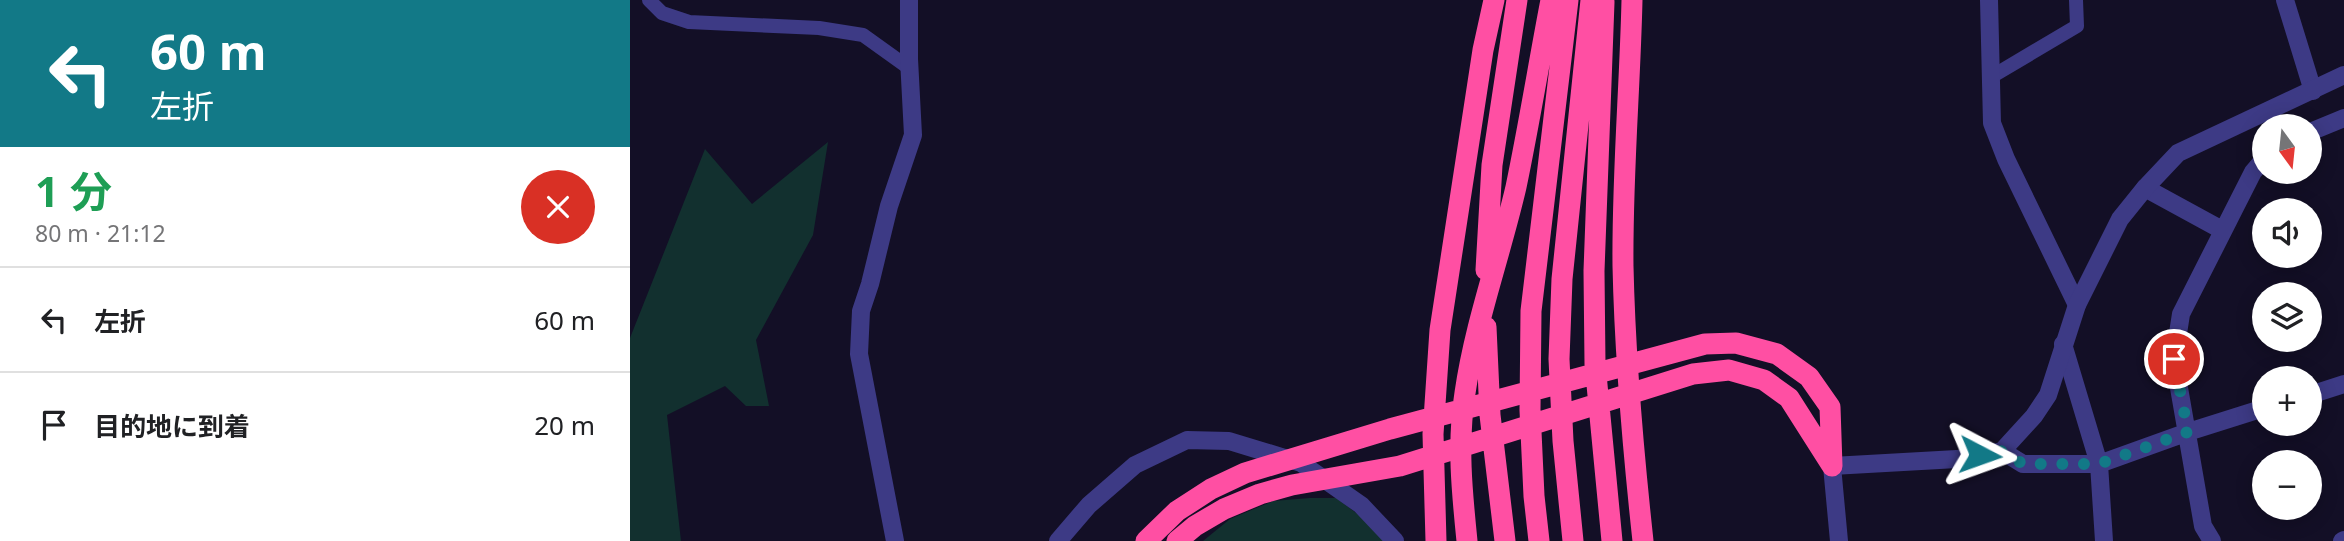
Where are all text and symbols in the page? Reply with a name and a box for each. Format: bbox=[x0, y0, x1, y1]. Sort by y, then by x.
text: 60 m bbox=[150, 18, 267, 84]
icon: left bbox=[35, 28, 126, 119]
text: 左折 bbox=[150, 84, 214, 127]
north arrow bbox=[2252, 114, 2322, 184]
map controls bbox=[2252, 114, 2322, 520]
text: 1 分 bbox=[35, 162, 112, 219]
button: close bbox=[521, 170, 595, 244]
button: sound bbox=[2252, 198, 2322, 268]
text: 80 m · 21:12 bbox=[35, 217, 166, 249]
button: layers bbox=[2252, 282, 2322, 352]
icon: left bbox=[35, 301, 73, 339]
text: 60 m bbox=[534, 302, 595, 338]
text: 左折 bbox=[94, 303, 146, 339]
pin bbox=[2144, 329, 2204, 389]
icon: arrive bbox=[2155, 340, 2193, 378]
button: + bbox=[2252, 366, 2322, 436]
icon: arrive bbox=[35, 406, 73, 444]
text: 20 m bbox=[534, 407, 595, 443]
text: 目的地に到着 bbox=[94, 408, 250, 444]
position arrow bbox=[1943, 418, 2017, 492]
button: − bbox=[2252, 450, 2322, 520]

